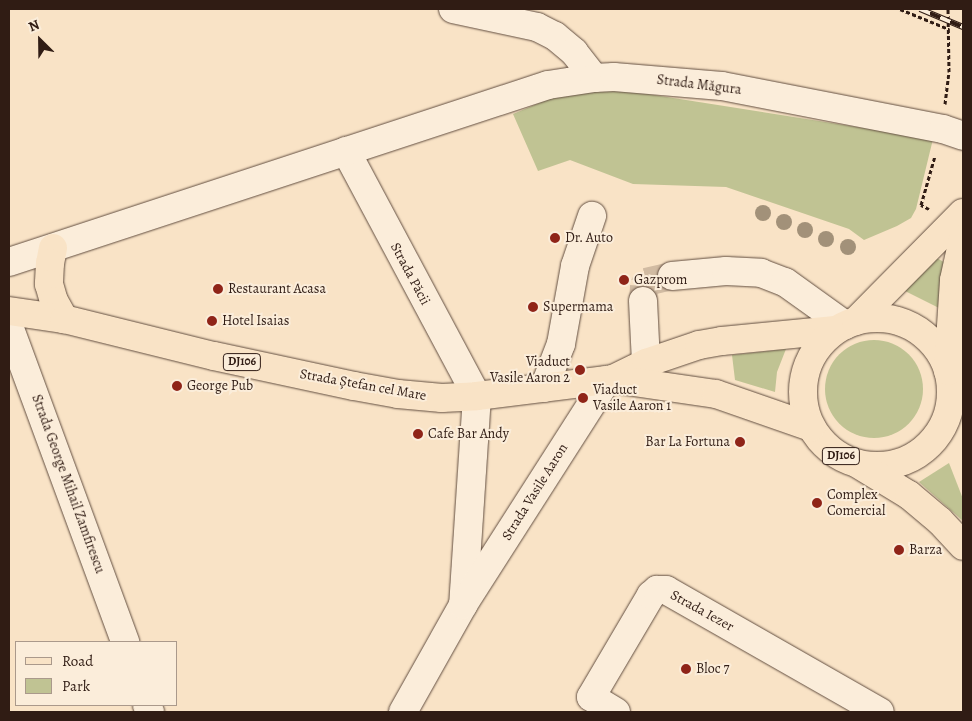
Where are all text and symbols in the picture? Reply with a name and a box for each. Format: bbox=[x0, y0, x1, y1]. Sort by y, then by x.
north arrow bbox=[15, 15, 65, 65]
text: N bbox=[26, 15, 42, 36]
street label: Strada Măgura bbox=[656, 71, 742, 99]
place label: Dr. Auto bbox=[565, 230, 613, 246]
marker: Dr. Auto bbox=[549, 232, 561, 244]
street label: Strada Păcii bbox=[387, 240, 433, 308]
place label: Gazprom bbox=[634, 272, 687, 288]
marker: Gazprom bbox=[618, 274, 630, 286]
place label: Restaurant Acasa bbox=[228, 281, 326, 297]
marker: Restaurant Acasa bbox=[212, 283, 224, 295]
place label: Supermama bbox=[543, 299, 613, 315]
marker: Supermama bbox=[527, 301, 539, 313]
place label: Hotel Isaias bbox=[222, 313, 289, 329]
marker: Hotel Isaias bbox=[206, 315, 218, 327]
road number: DJ106 bbox=[222, 352, 262, 372]
place label: Viaduct Vasile Aaron 2 bbox=[490, 354, 570, 387]
marker: Viaduct Vasile Aaron 2 bbox=[574, 364, 586, 376]
street label: Strada Ștefan cel Mare bbox=[298, 366, 428, 404]
place label: George Pub bbox=[187, 378, 253, 394]
marker: George Pub bbox=[171, 380, 183, 392]
place label: Viaduct Vasile Aaron 1 bbox=[593, 382, 671, 414]
street label: Strada George Mihail Zamfirescu bbox=[28, 392, 108, 576]
marker: Viaduct Vasile Aaron 1 bbox=[577, 392, 589, 404]
place label: Cafe Bar Andy bbox=[428, 426, 509, 442]
marker: Cafe Bar Andy bbox=[412, 428, 424, 440]
place label: Bar La Fortuna bbox=[645, 434, 730, 450]
marker: Bar La Fortuna bbox=[734, 436, 746, 448]
street label: Strada Vasile Aaron bbox=[498, 440, 572, 544]
road number: DJ106 bbox=[821, 446, 861, 466]
place label: Complex Comercial bbox=[827, 487, 885, 520]
marker: Complex Comercial bbox=[811, 497, 823, 509]
place label: Barza bbox=[909, 542, 942, 558]
marker: Barza bbox=[893, 544, 905, 556]
street label: Strada Iezer bbox=[667, 587, 737, 635]
legend bbox=[15, 641, 178, 706]
text: Road bbox=[62, 651, 93, 671]
place label: Bloc 7 bbox=[696, 661, 729, 677]
marker: Bloc 7 bbox=[680, 663, 692, 675]
text: Park bbox=[62, 676, 90, 696]

